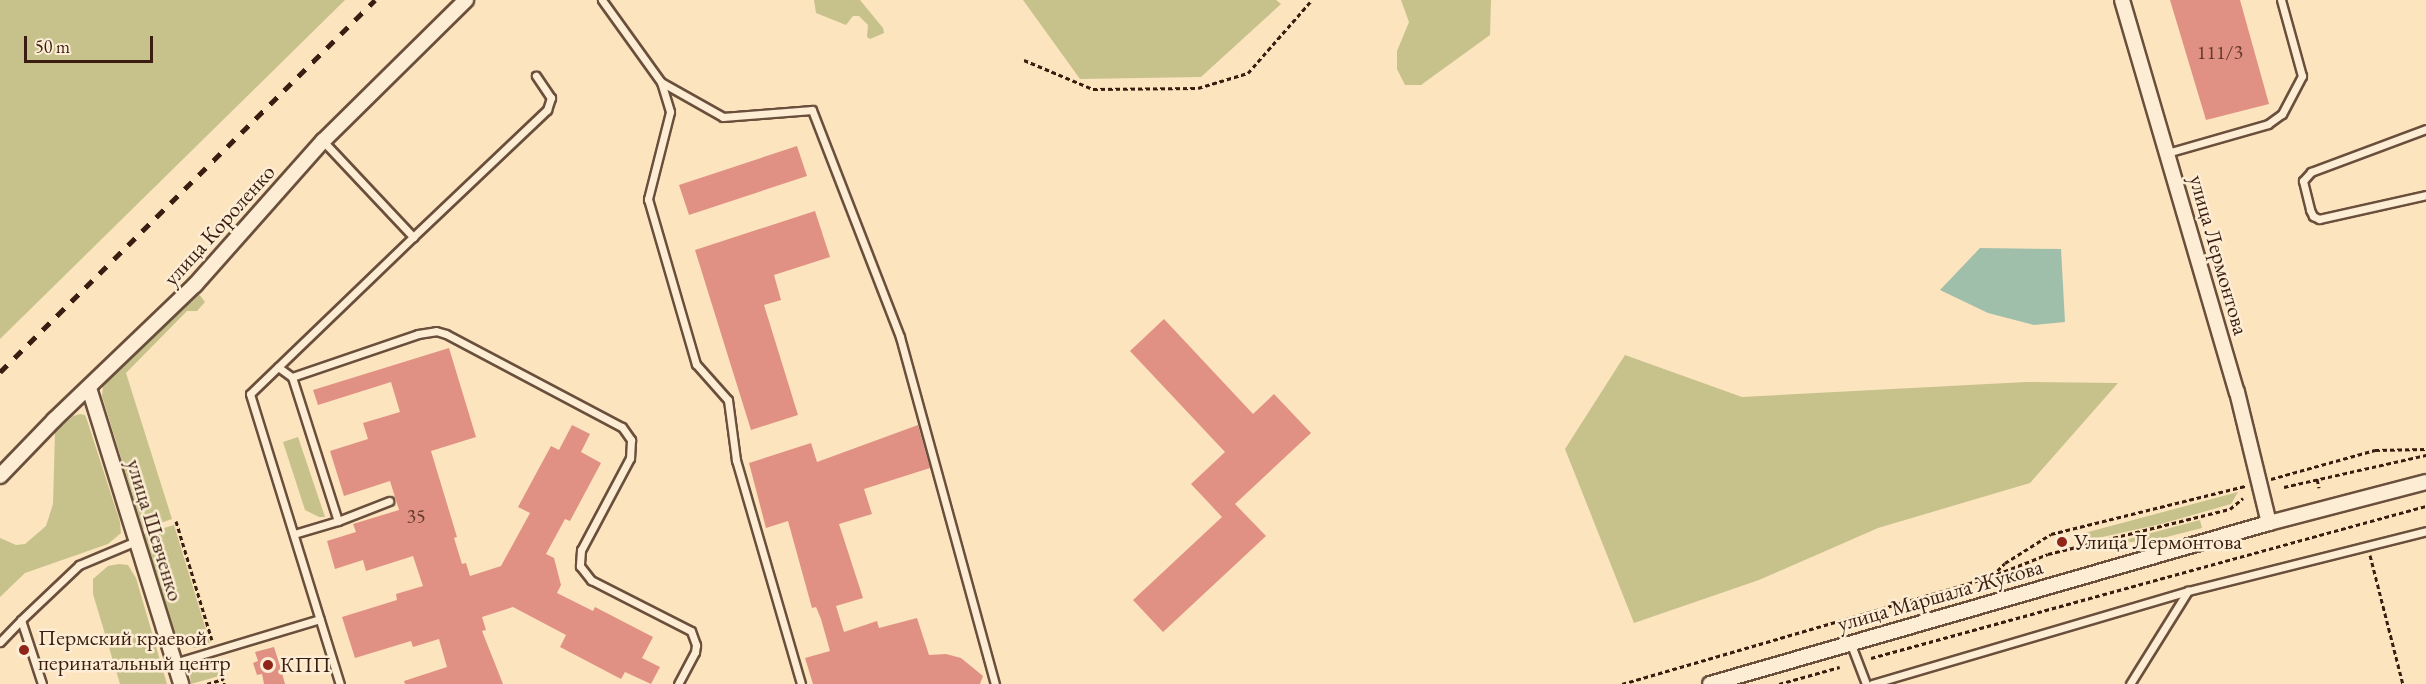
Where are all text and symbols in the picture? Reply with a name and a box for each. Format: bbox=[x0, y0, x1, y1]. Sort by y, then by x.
scale bar bbox=[27, 24, 156, 62]
text: 50 m bbox=[35, 35, 70, 58]
house number: 111/3 bbox=[2197, 40, 2243, 64]
street label: улица Короленко bbox=[158, 159, 280, 291]
street label: улица Лермонтова bbox=[2184, 172, 2254, 338]
street label: улица Шевченко bbox=[121, 456, 189, 604]
house number: 35 bbox=[406, 504, 426, 528]
place label: Улица Лермонтова bbox=[2074, 529, 2242, 555]
marker: Улица Лермонтова bbox=[2055, 535, 2069, 549]
street label: улица Маршала Жукова bbox=[1834, 553, 2046, 637]
place label: Пермский краевой перинатальный центр bbox=[38, 624, 231, 676]
marker: Пермский краевой перинатальный центр bbox=[15, 641, 33, 659]
place label: КПП bbox=[280, 652, 331, 678]
marker: КПП bbox=[261, 658, 275, 672]

